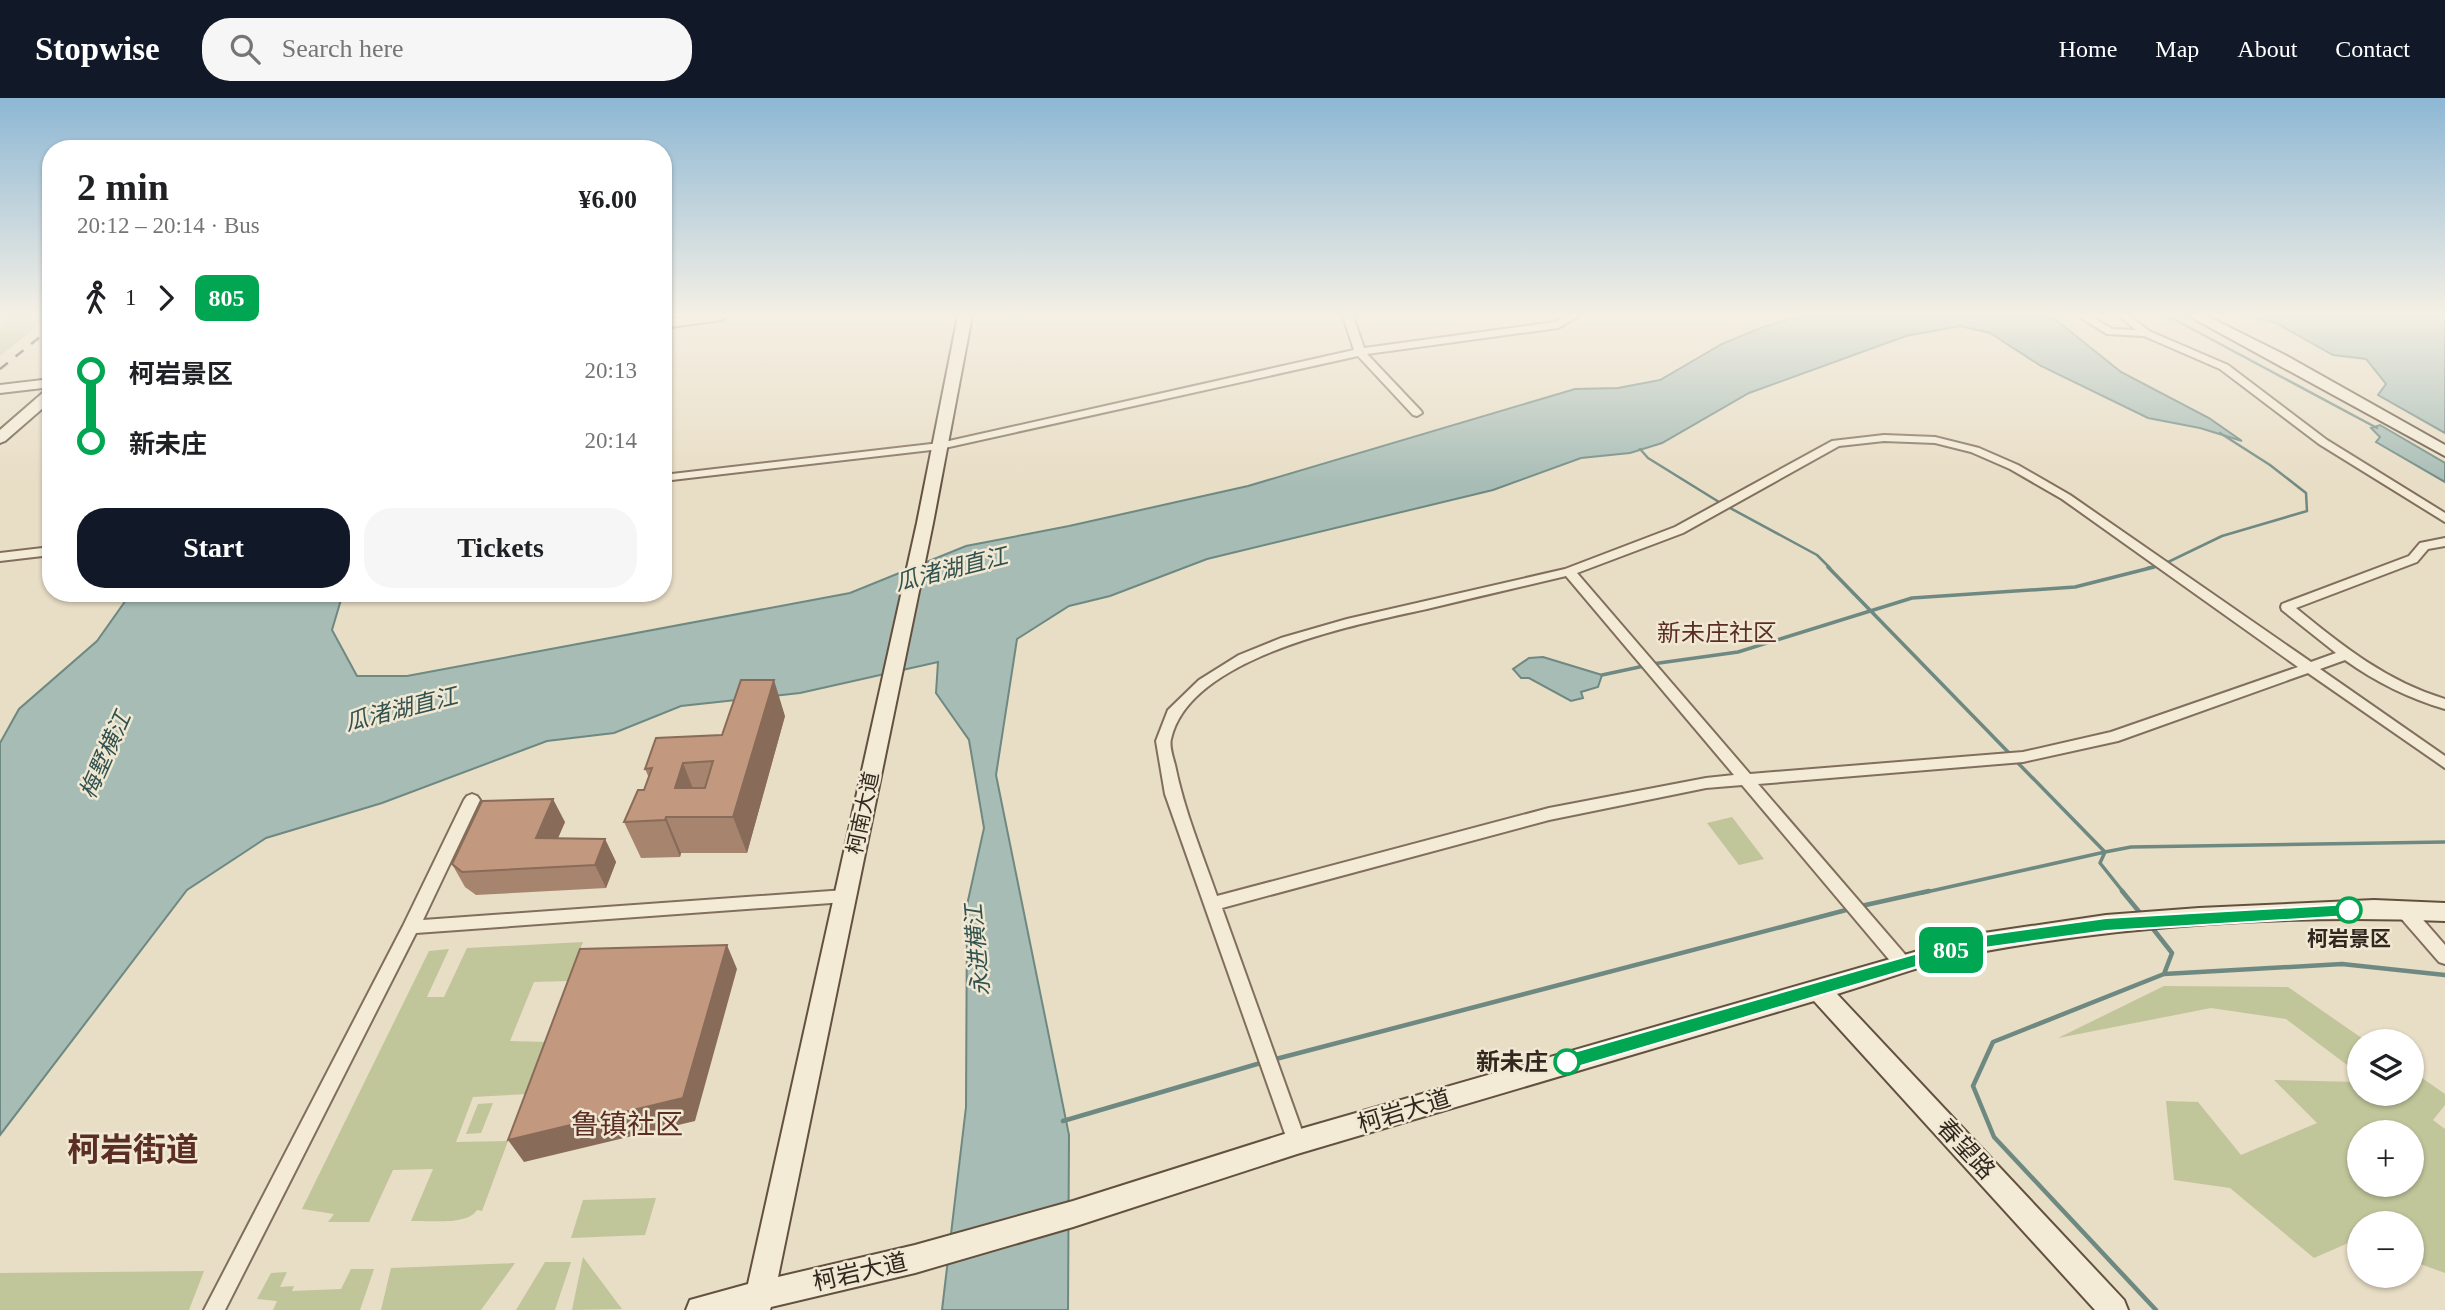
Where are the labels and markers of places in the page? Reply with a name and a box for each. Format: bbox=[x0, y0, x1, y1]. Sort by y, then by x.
marker: 柯岩景区 bbox=[2336, 897, 2362, 923]
place label: 柯岩景区 bbox=[2307, 927, 2391, 951]
place label: 新未庄 bbox=[1476, 1049, 1548, 1075]
marker: 新未庄 bbox=[1554, 1049, 1580, 1075]

